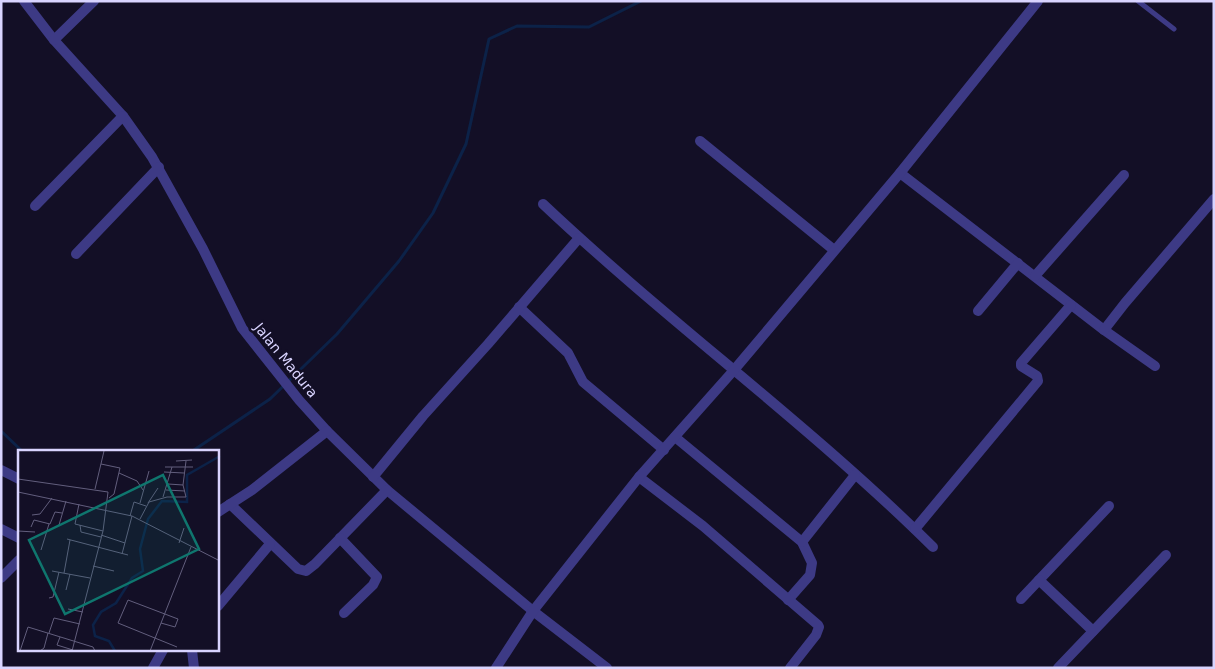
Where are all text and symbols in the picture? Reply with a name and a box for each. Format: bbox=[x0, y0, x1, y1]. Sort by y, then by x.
street label: Jalan Madura bbox=[250, 319, 321, 400]
inset map bbox=[18, 450, 219, 652]

